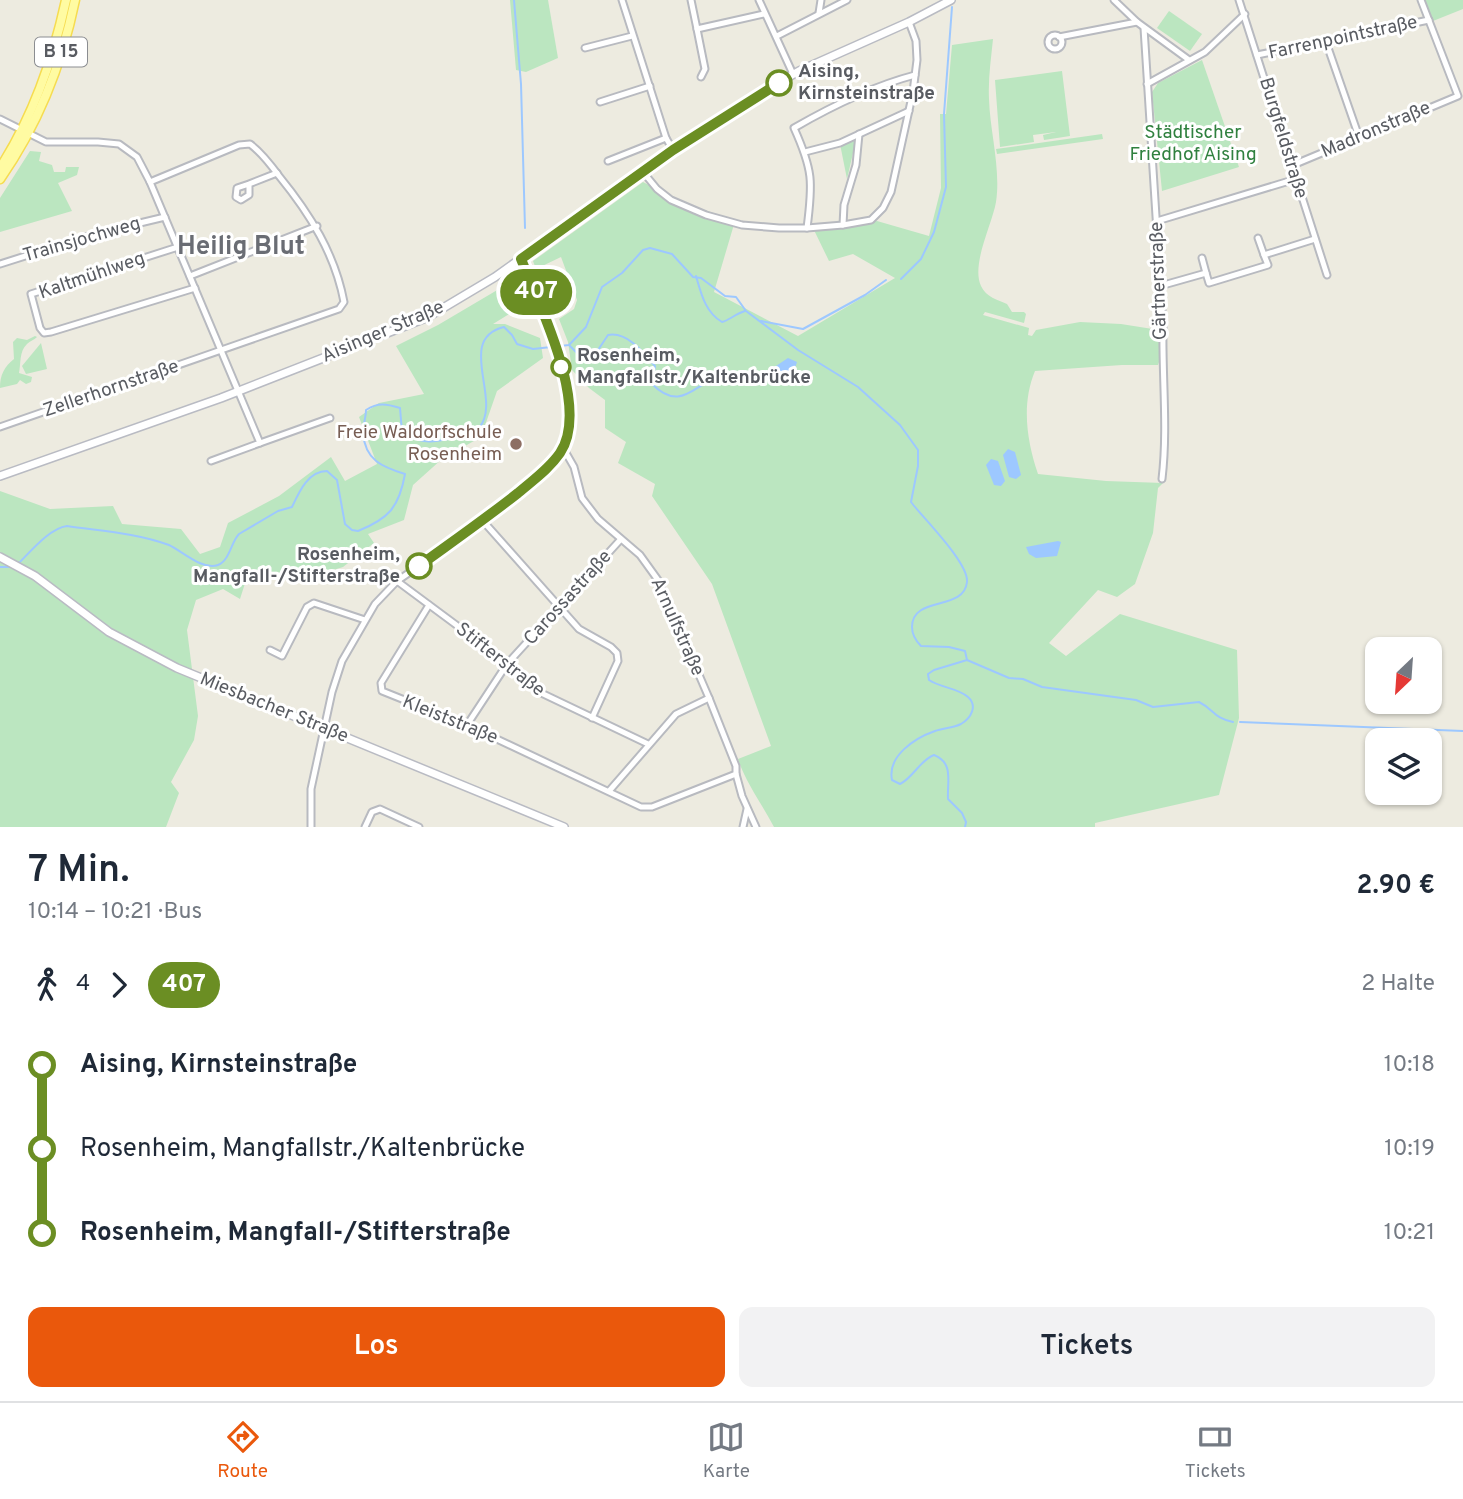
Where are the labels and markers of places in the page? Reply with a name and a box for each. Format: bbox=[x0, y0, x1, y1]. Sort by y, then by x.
place label: Aising, Kirnsteinstraße bbox=[798, 60, 935, 106]
marker: Aising, Kirnsteinstraße bbox=[766, 70, 792, 96]
place label: Rosenheim, Mangfallstr./Kaltenbrücke bbox=[577, 344, 811, 390]
marker: Rosenheim, Mangfallstr./Kaltenbrücke bbox=[551, 357, 571, 377]
place label: Freie Waldorfschule Rosenheim bbox=[337, 421, 502, 467]
marker: Freie Waldorfschule Rosenheim bbox=[508, 436, 524, 452]
place label: Rosenheim, Mangfall-/Stifterstraße bbox=[193, 543, 400, 589]
marker: Rosenheim, Mangfall-/Stifterstraße bbox=[406, 553, 432, 579]

